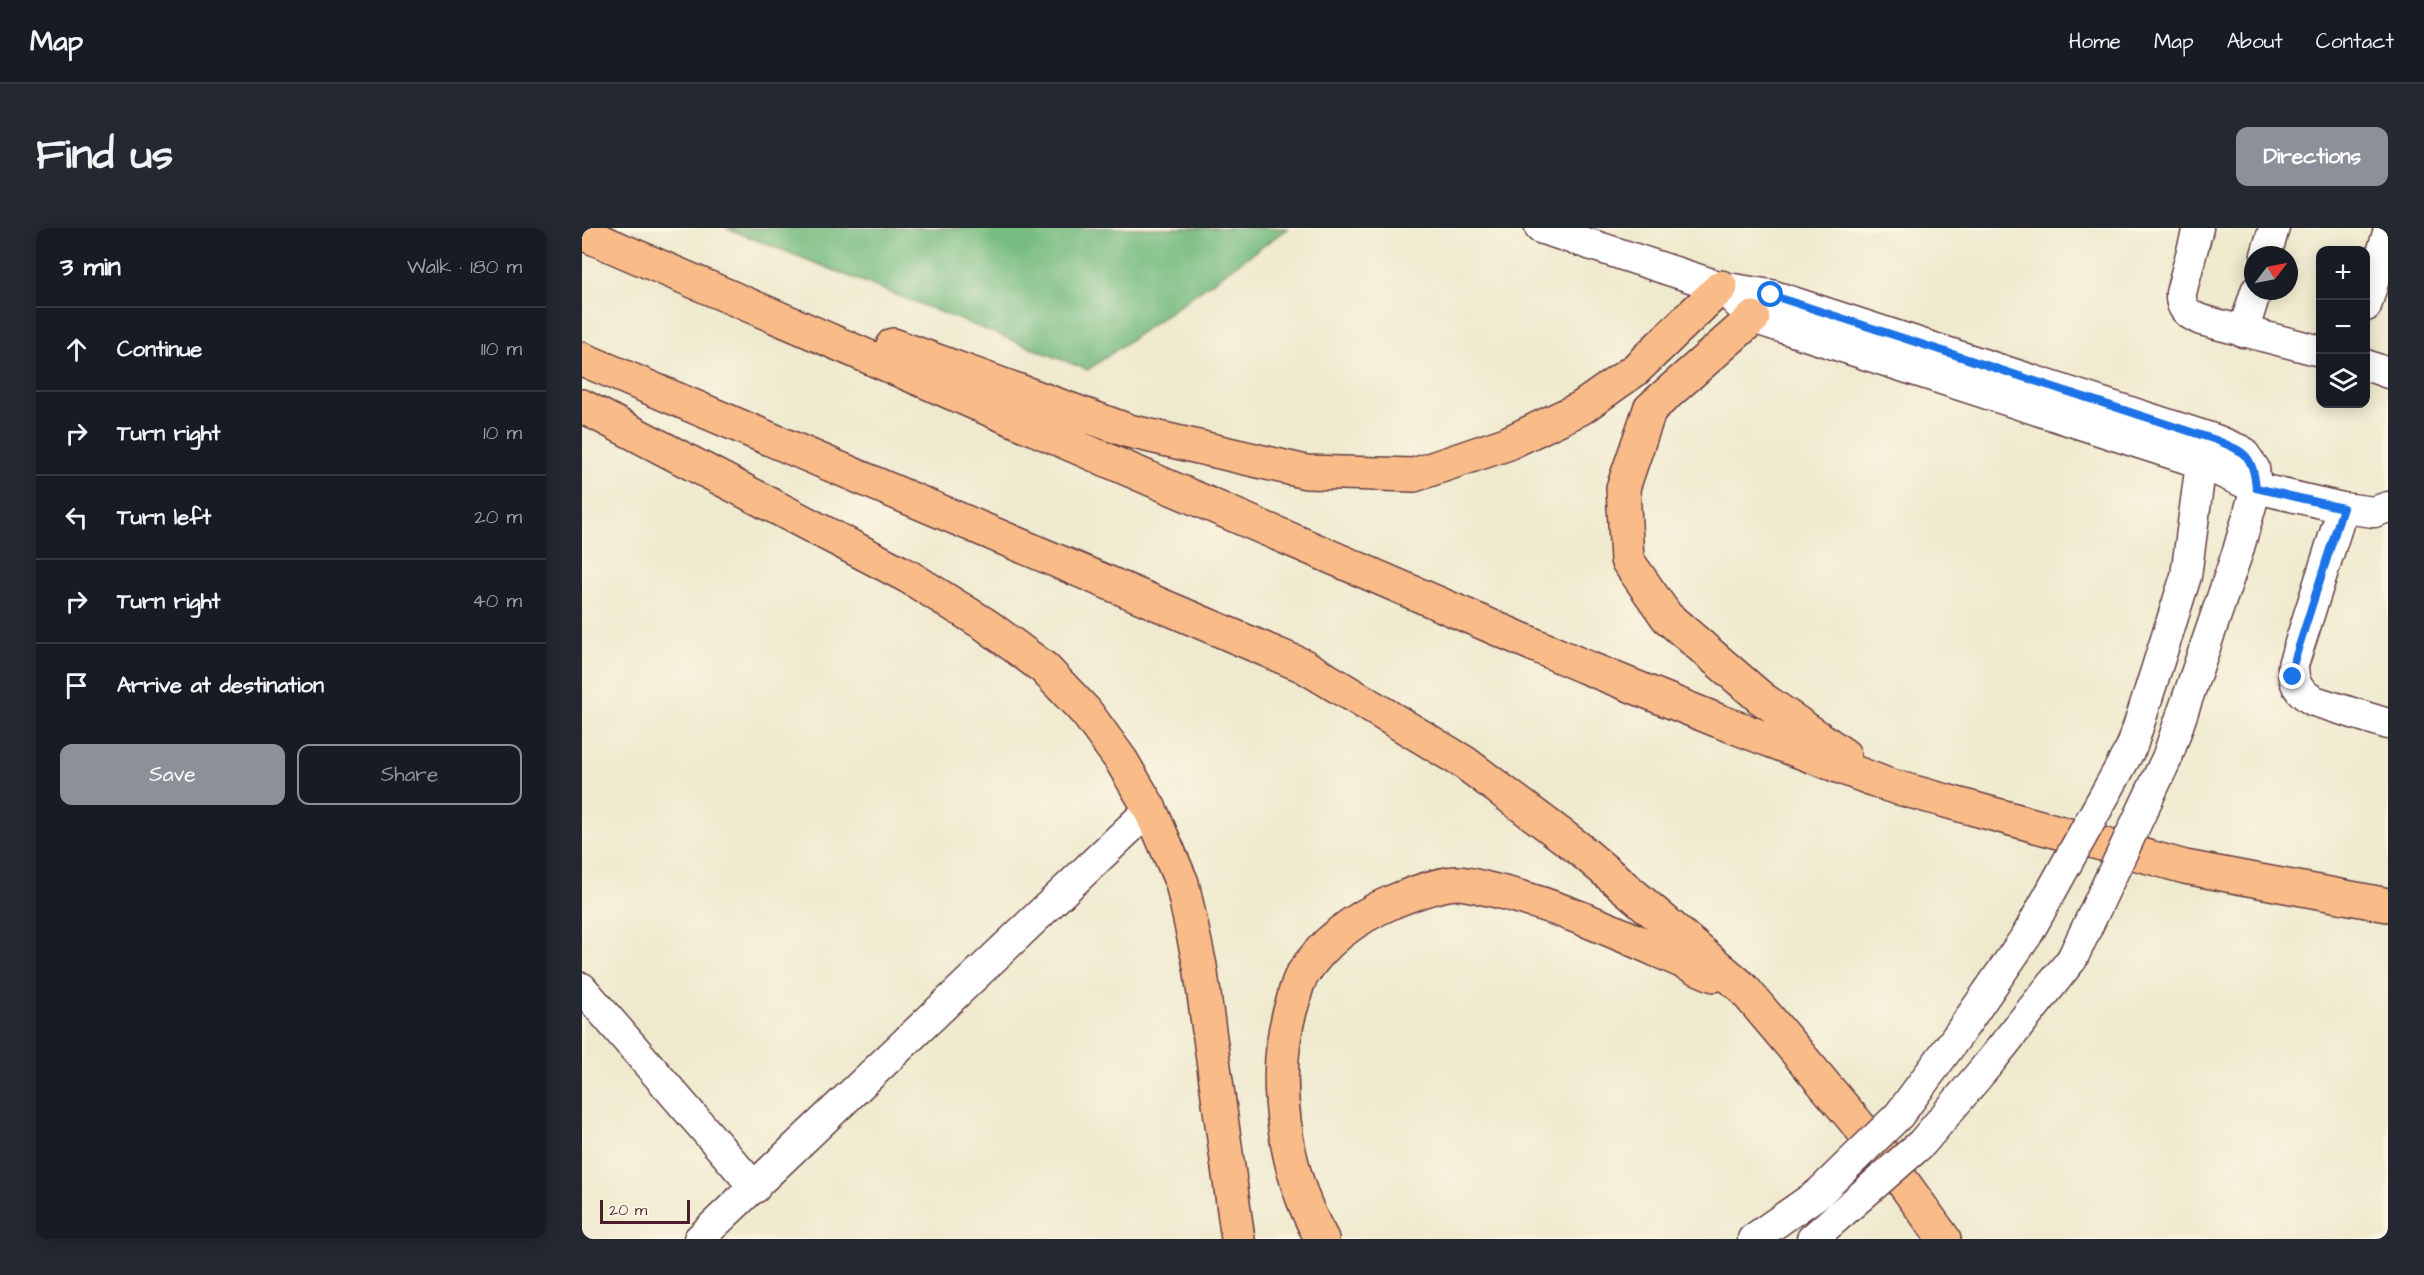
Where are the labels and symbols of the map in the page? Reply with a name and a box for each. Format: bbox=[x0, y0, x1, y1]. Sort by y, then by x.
north arrow bbox=[2244, 246, 2298, 300]
route start bbox=[1757, 281, 1783, 307]
route end bbox=[2279, 663, 2305, 689]
scale bar bbox=[600, 1197, 690, 1224]

